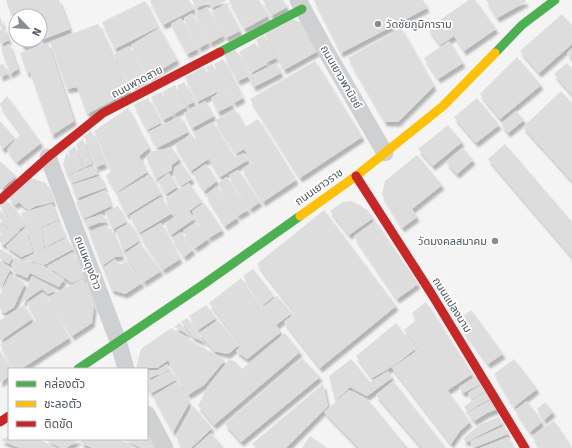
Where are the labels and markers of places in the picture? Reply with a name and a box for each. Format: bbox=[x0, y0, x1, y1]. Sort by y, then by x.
place label: วัดชัยภูมิการาม bbox=[386, 18, 452, 31]
marker: วัดชัยภูมิการาม bbox=[373, 19, 383, 29]
place label: วัดมงคลสมาคม bbox=[418, 235, 487, 248]
marker: วัดมงคลสมาคม bbox=[490, 236, 500, 246]

